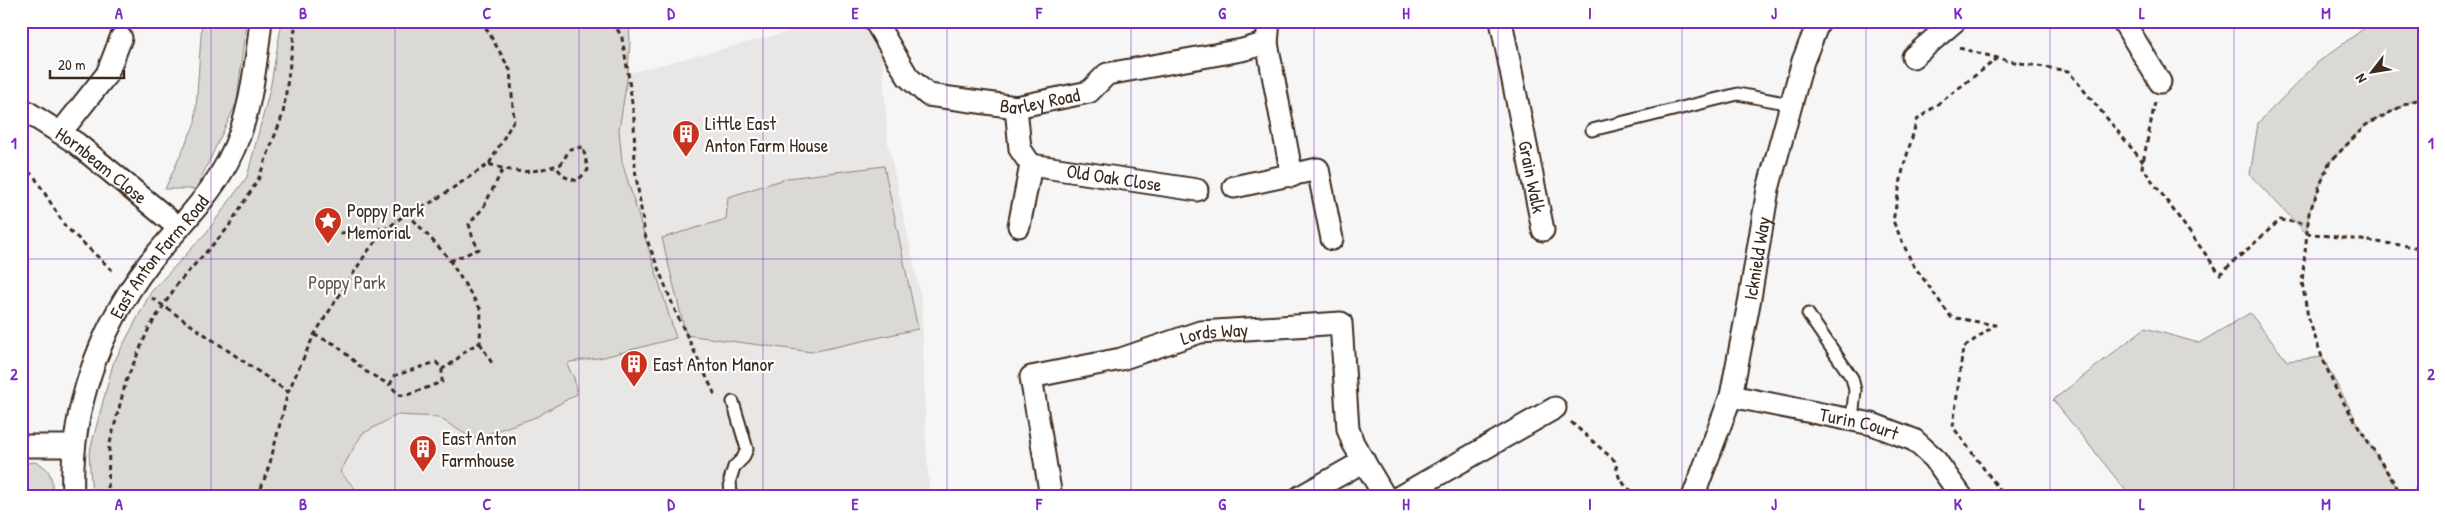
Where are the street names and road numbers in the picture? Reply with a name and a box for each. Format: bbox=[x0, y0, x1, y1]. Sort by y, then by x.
street label: Barley Road bbox=[998, 81, 1082, 120]
street label: Hornbeam Close bbox=[51, 120, 153, 210]
street label: Grain Walk bbox=[1512, 138, 1552, 215]
street label: Old Oak Close bbox=[1065, 158, 1164, 198]
street label: East Anton Farm Road bbox=[103, 189, 215, 323]
street label: Icknield Way bbox=[1737, 215, 1776, 302]
street label: Lords Way bbox=[1177, 316, 1249, 351]
street label: Turin Court bbox=[1817, 401, 1903, 446]

